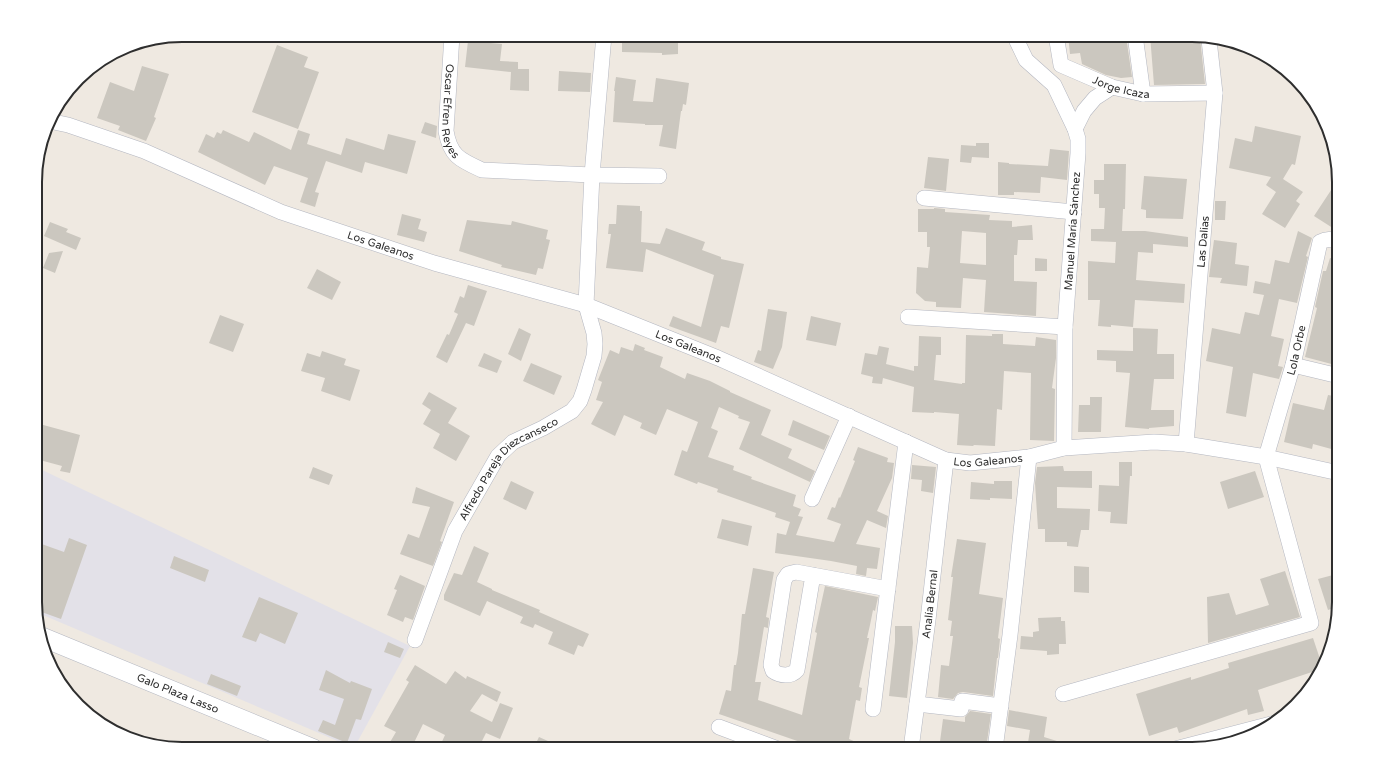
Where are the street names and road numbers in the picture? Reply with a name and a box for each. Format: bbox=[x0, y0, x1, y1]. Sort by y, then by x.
street label: Oscar Efren Reyes bbox=[439, 64, 462, 161]
street label: Jorge Icaza bbox=[1091, 73, 1150, 101]
street label: Manuel María Sánchez bbox=[1062, 171, 1083, 291]
street label: Las Dalias bbox=[1195, 215, 1212, 268]
street label: Los Galeanos bbox=[346, 229, 416, 263]
street label: Lola Orbe bbox=[1284, 324, 1309, 377]
street label: Los Galeanos bbox=[653, 328, 723, 366]
street label: Alfredo Pareja Diezcanseco bbox=[457, 414, 561, 523]
street label: Los Galeanos bbox=[953, 452, 1023, 470]
street label: Analía Bernal bbox=[920, 569, 941, 640]
street label: Galo Plaza Lasso bbox=[135, 671, 221, 716]

